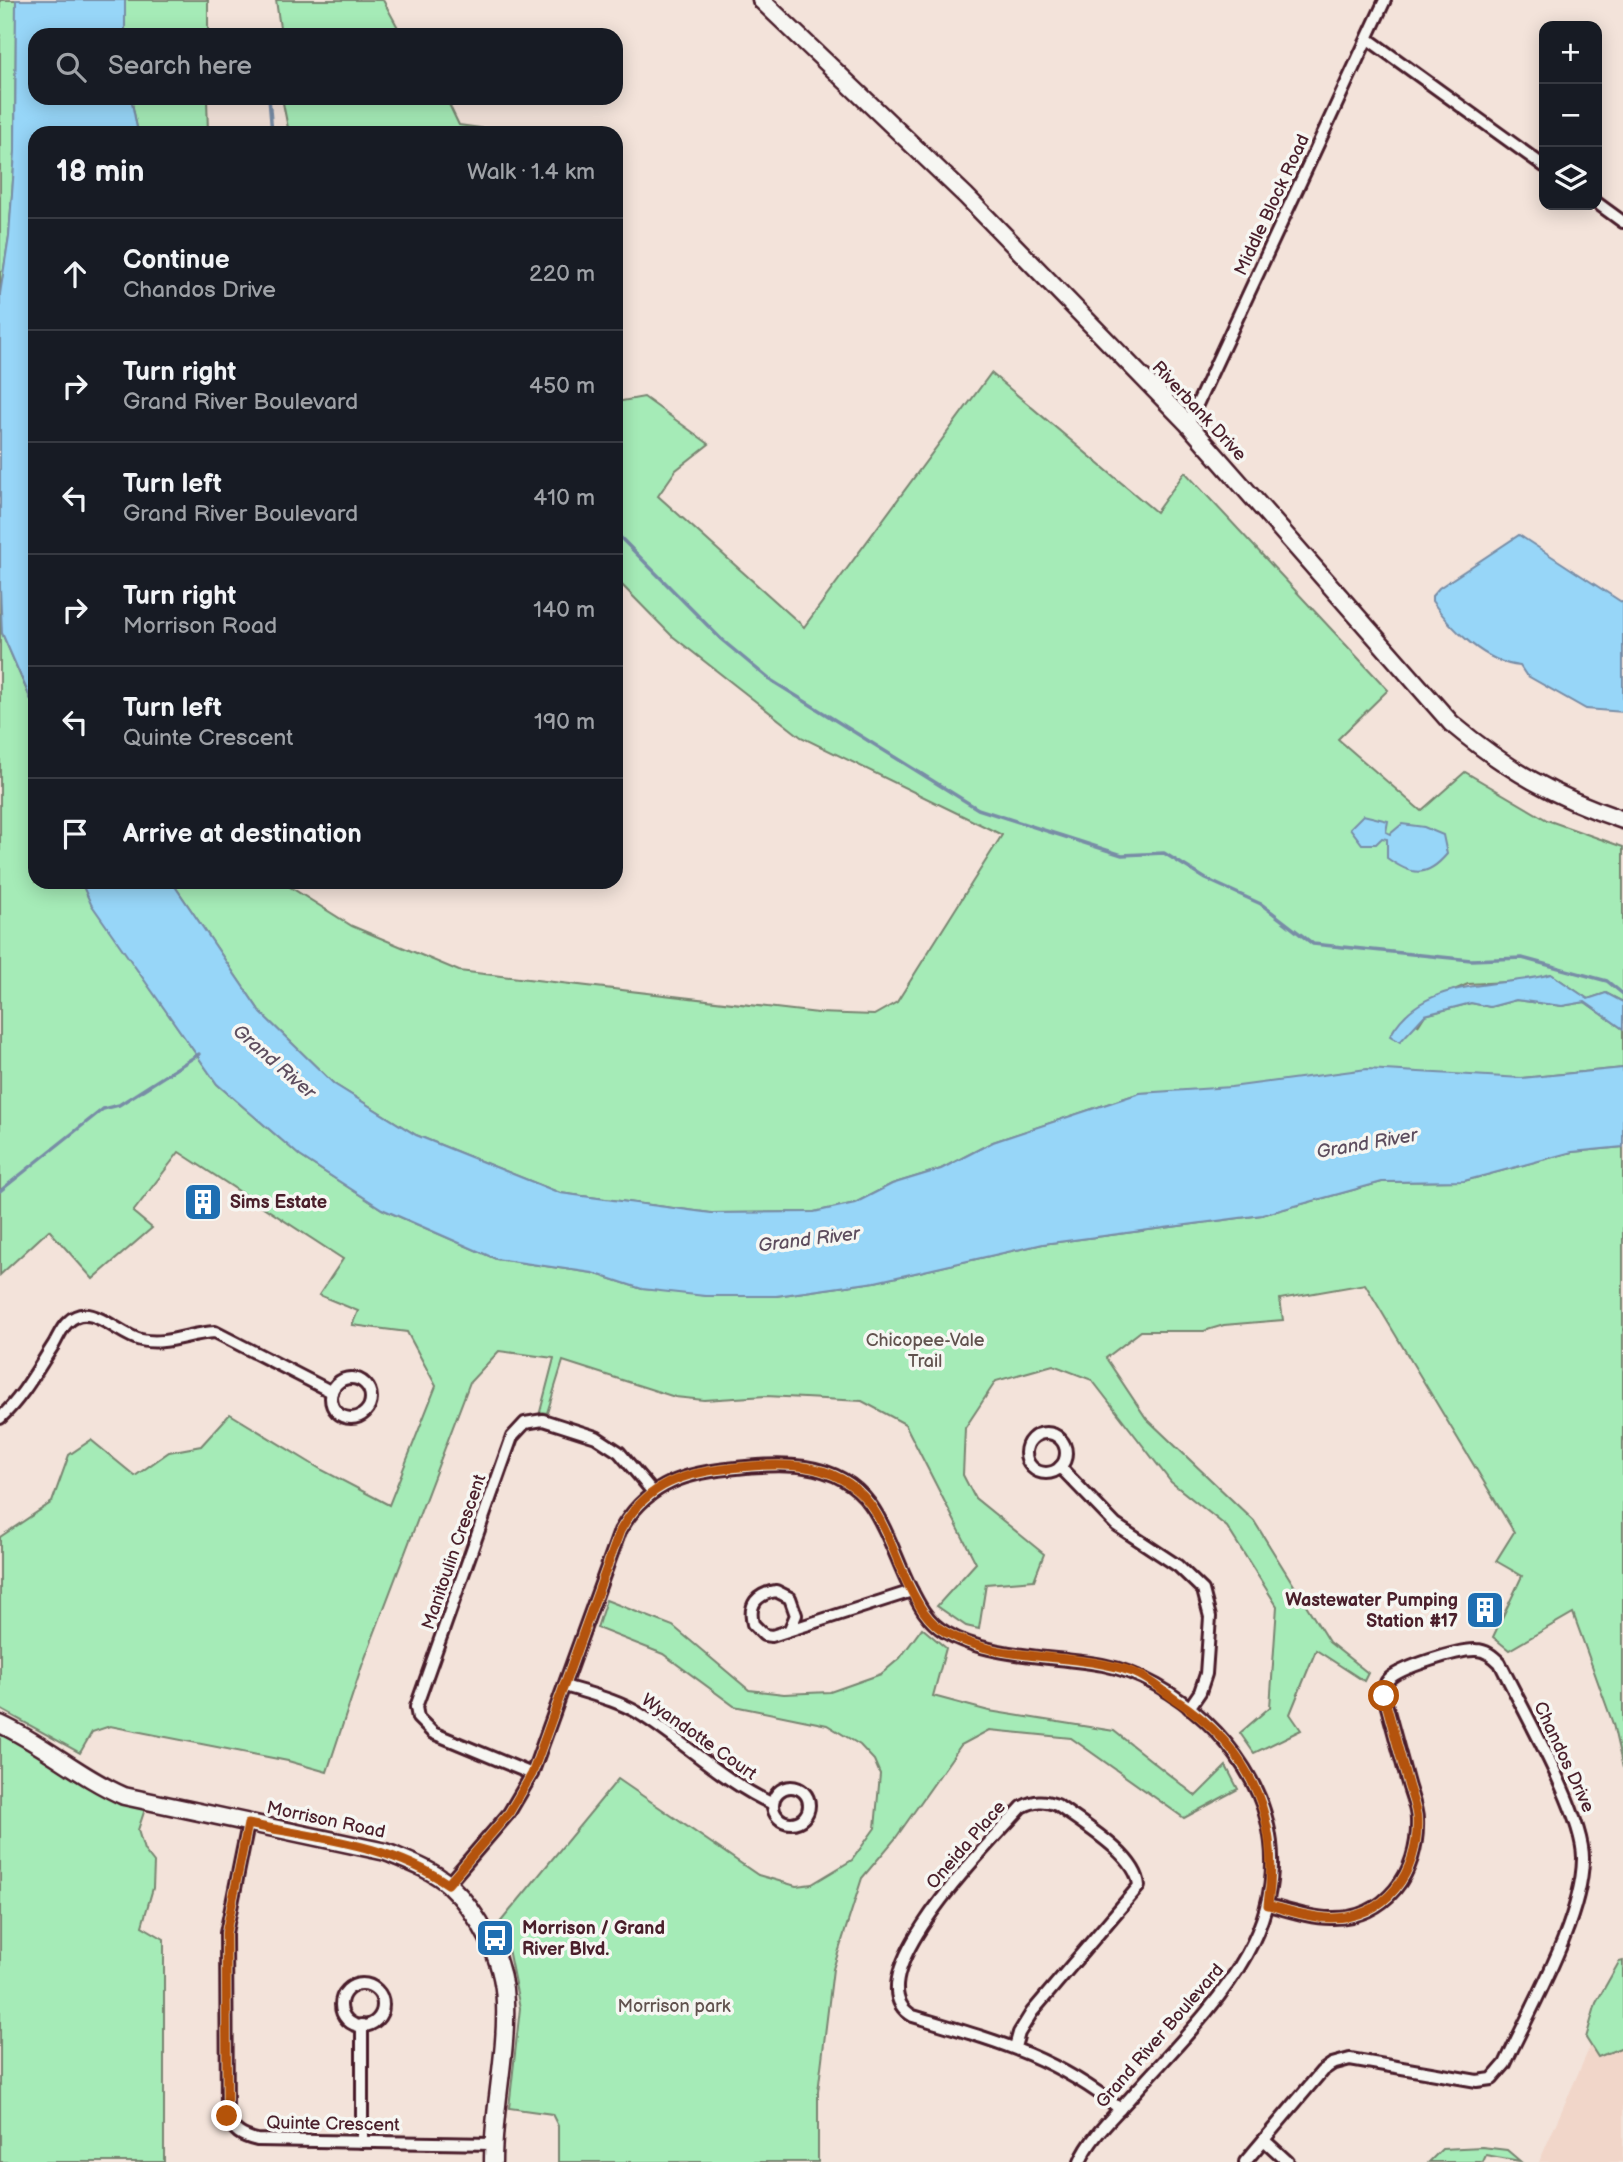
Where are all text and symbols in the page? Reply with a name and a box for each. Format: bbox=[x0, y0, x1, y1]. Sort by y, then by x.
map controls bbox=[1539, 21, 1602, 210]
button: + bbox=[1539, 21, 1602, 84]
search box bbox=[28, 28, 623, 105]
icon: search bbox=[52, 48, 90, 86]
text: Search here bbox=[108, 51, 252, 82]
button: − bbox=[1539, 84, 1602, 147]
street label: Middle Block Road bbox=[1230, 131, 1314, 279]
button: layers bbox=[1539, 147, 1602, 210]
text: 18 min bbox=[56, 154, 144, 190]
text: Walk · 1.4 km bbox=[467, 158, 595, 186]
text: Continue bbox=[123, 245, 230, 276]
icon: ahead bbox=[56, 255, 94, 293]
text: 220 m bbox=[529, 260, 595, 288]
text: Chandos Drive bbox=[123, 276, 276, 304]
text: Turn right bbox=[123, 357, 236, 388]
street label: Riverbank Drive bbox=[1148, 357, 1251, 465]
icon: right bbox=[56, 367, 94, 405]
text: 450 m bbox=[529, 372, 595, 400]
text: Grand River Boulevard bbox=[123, 388, 358, 416]
text: Turn left bbox=[123, 469, 222, 500]
icon: left bbox=[56, 479, 94, 517]
text: 410 m bbox=[533, 484, 595, 512]
text: Grand River Boulevard bbox=[123, 500, 358, 528]
text: Turn right bbox=[123, 581, 236, 612]
icon: right bbox=[56, 591, 94, 629]
text: 140 m bbox=[533, 596, 595, 624]
text: Morrison Road bbox=[123, 612, 277, 640]
text: Turn left bbox=[123, 693, 222, 724]
icon: left bbox=[56, 703, 94, 741]
text: 190 m bbox=[534, 708, 595, 736]
text: Quinte Crescent bbox=[123, 724, 293, 752]
icon: arrive bbox=[56, 815, 94, 853]
text: Arrive at destination bbox=[123, 819, 362, 850]
water label: Grand River bbox=[228, 1020, 321, 1105]
water label: Grand River bbox=[1315, 1124, 1420, 1164]
building icon: Sims Estate bbox=[182, 1181, 224, 1223]
place label: Sims Estate bbox=[230, 1192, 327, 1213]
water label: Grand River bbox=[757, 1222, 862, 1258]
park label: Chicopee-Vale Trail bbox=[866, 1330, 985, 1372]
street label: Manitoulin Crescent bbox=[418, 1471, 491, 1632]
building icon: Wastewater Pumping Station #17 bbox=[1464, 1589, 1506, 1631]
place label: Wastewater Pumping Station #17 bbox=[1285, 1590, 1458, 1632]
route start bbox=[1368, 1680, 1399, 1711]
street label: Wyandotte Court bbox=[637, 1689, 761, 1785]
street label: Chandos Drive bbox=[1529, 1698, 1599, 1816]
street label: Oneida Place bbox=[922, 1796, 1010, 1893]
street label: Morrison Road bbox=[265, 1797, 387, 1843]
bus stop icon: Morrison / Grand River Blvd. bbox=[474, 1917, 516, 1959]
place label: Morrison / Grand River Blvd. bbox=[522, 1918, 665, 1960]
street label: Grand River Boulevard bbox=[1092, 1960, 1228, 2112]
park label: Morrison park bbox=[617, 1996, 731, 2017]
route end bbox=[211, 2100, 242, 2131]
street label: Quinte Crescent bbox=[266, 2112, 400, 2136]

